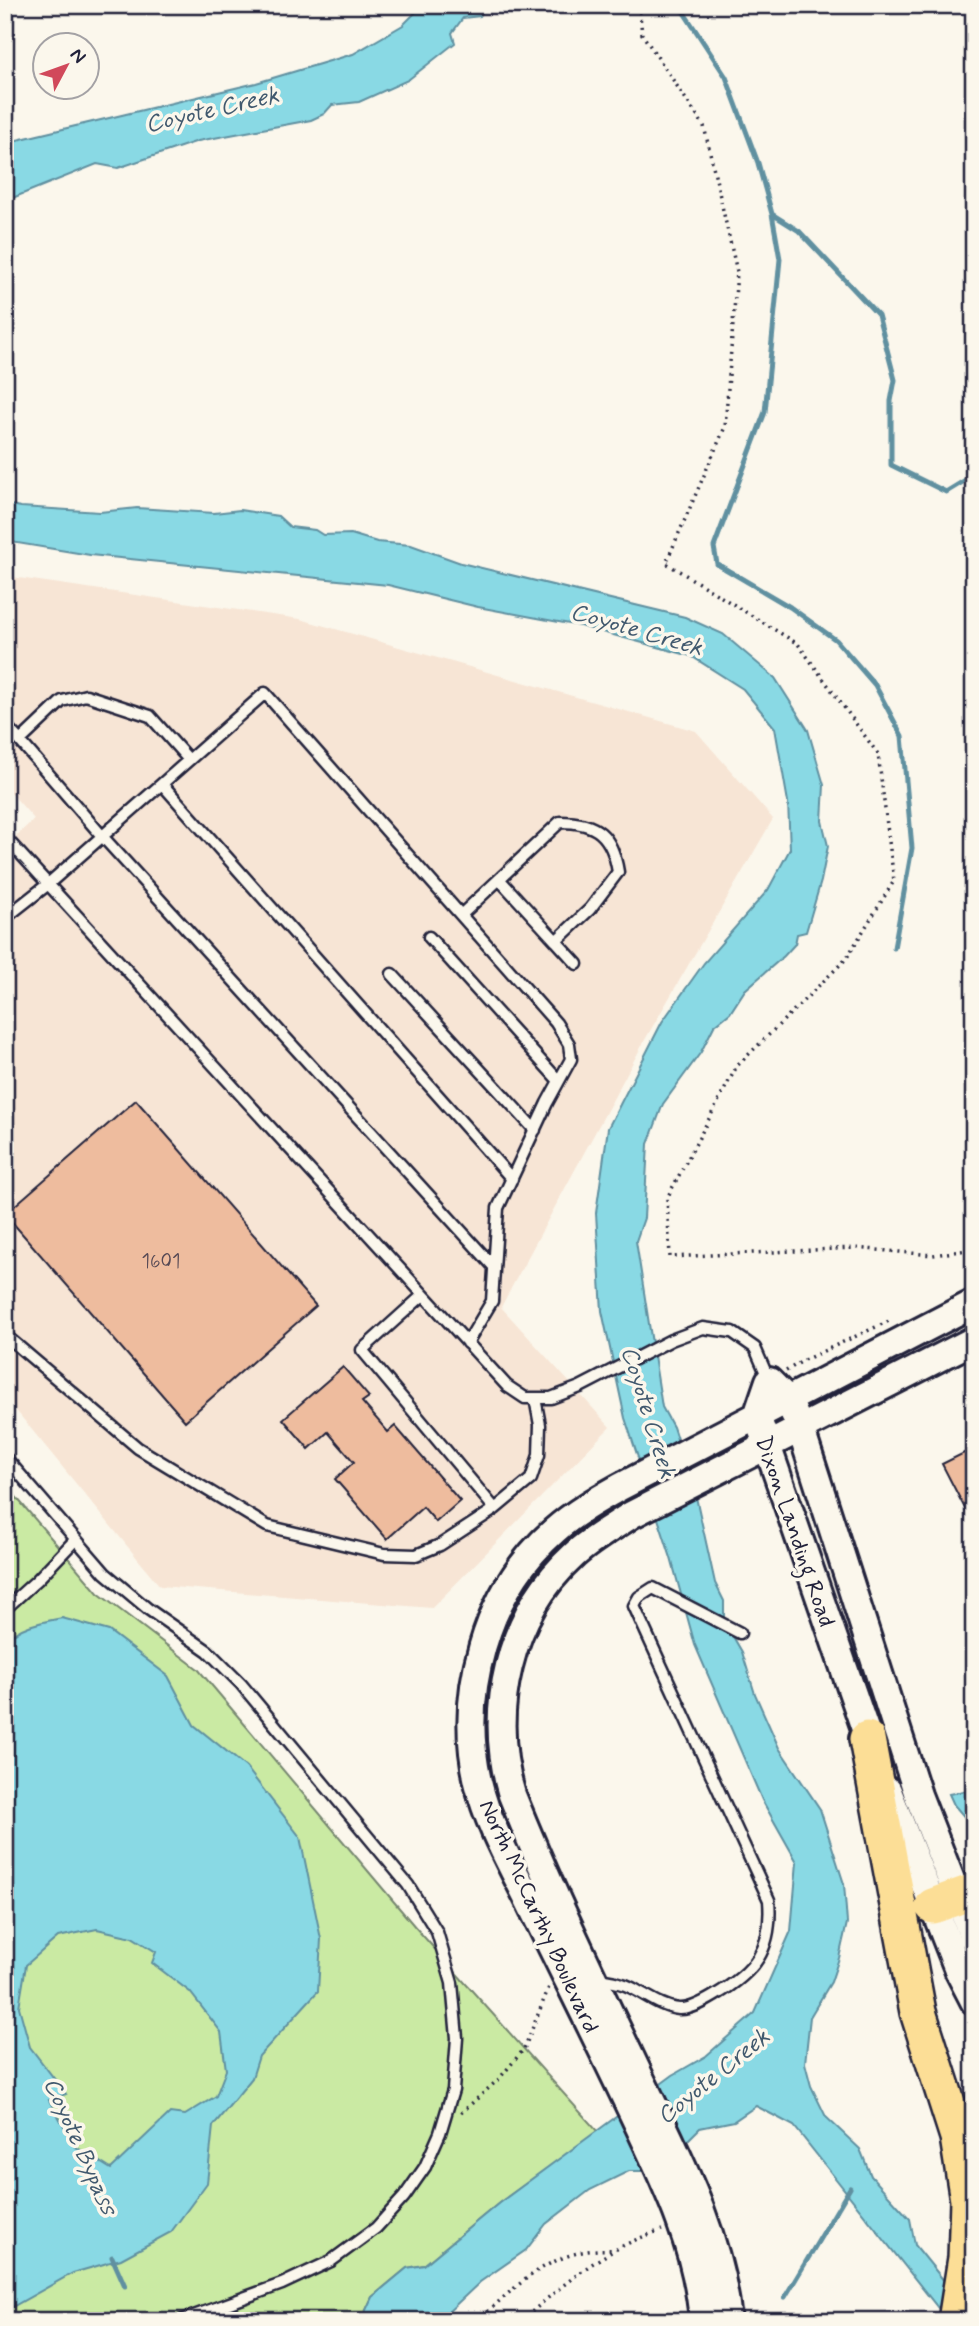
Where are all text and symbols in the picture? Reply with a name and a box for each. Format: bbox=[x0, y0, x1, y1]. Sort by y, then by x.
north arrow bbox=[32, 32, 102, 102]
text: N bbox=[64, 43, 91, 69]
water label: Coyote Creek bbox=[142, 80, 282, 141]
water label: Coyote Creek bbox=[567, 597, 706, 664]
house number: 1601 bbox=[142, 1249, 180, 1274]
water label: Coyote Creek bbox=[613, 1343, 682, 1482]
street label: Dixon Landing Road bbox=[745, 1432, 841, 1632]
street label: North McCarthy Boulevard bbox=[471, 1795, 605, 2038]
water label: Coyote Creek bbox=[651, 2022, 777, 2132]
water label: Coyote Bypass bbox=[36, 2073, 125, 2222]

